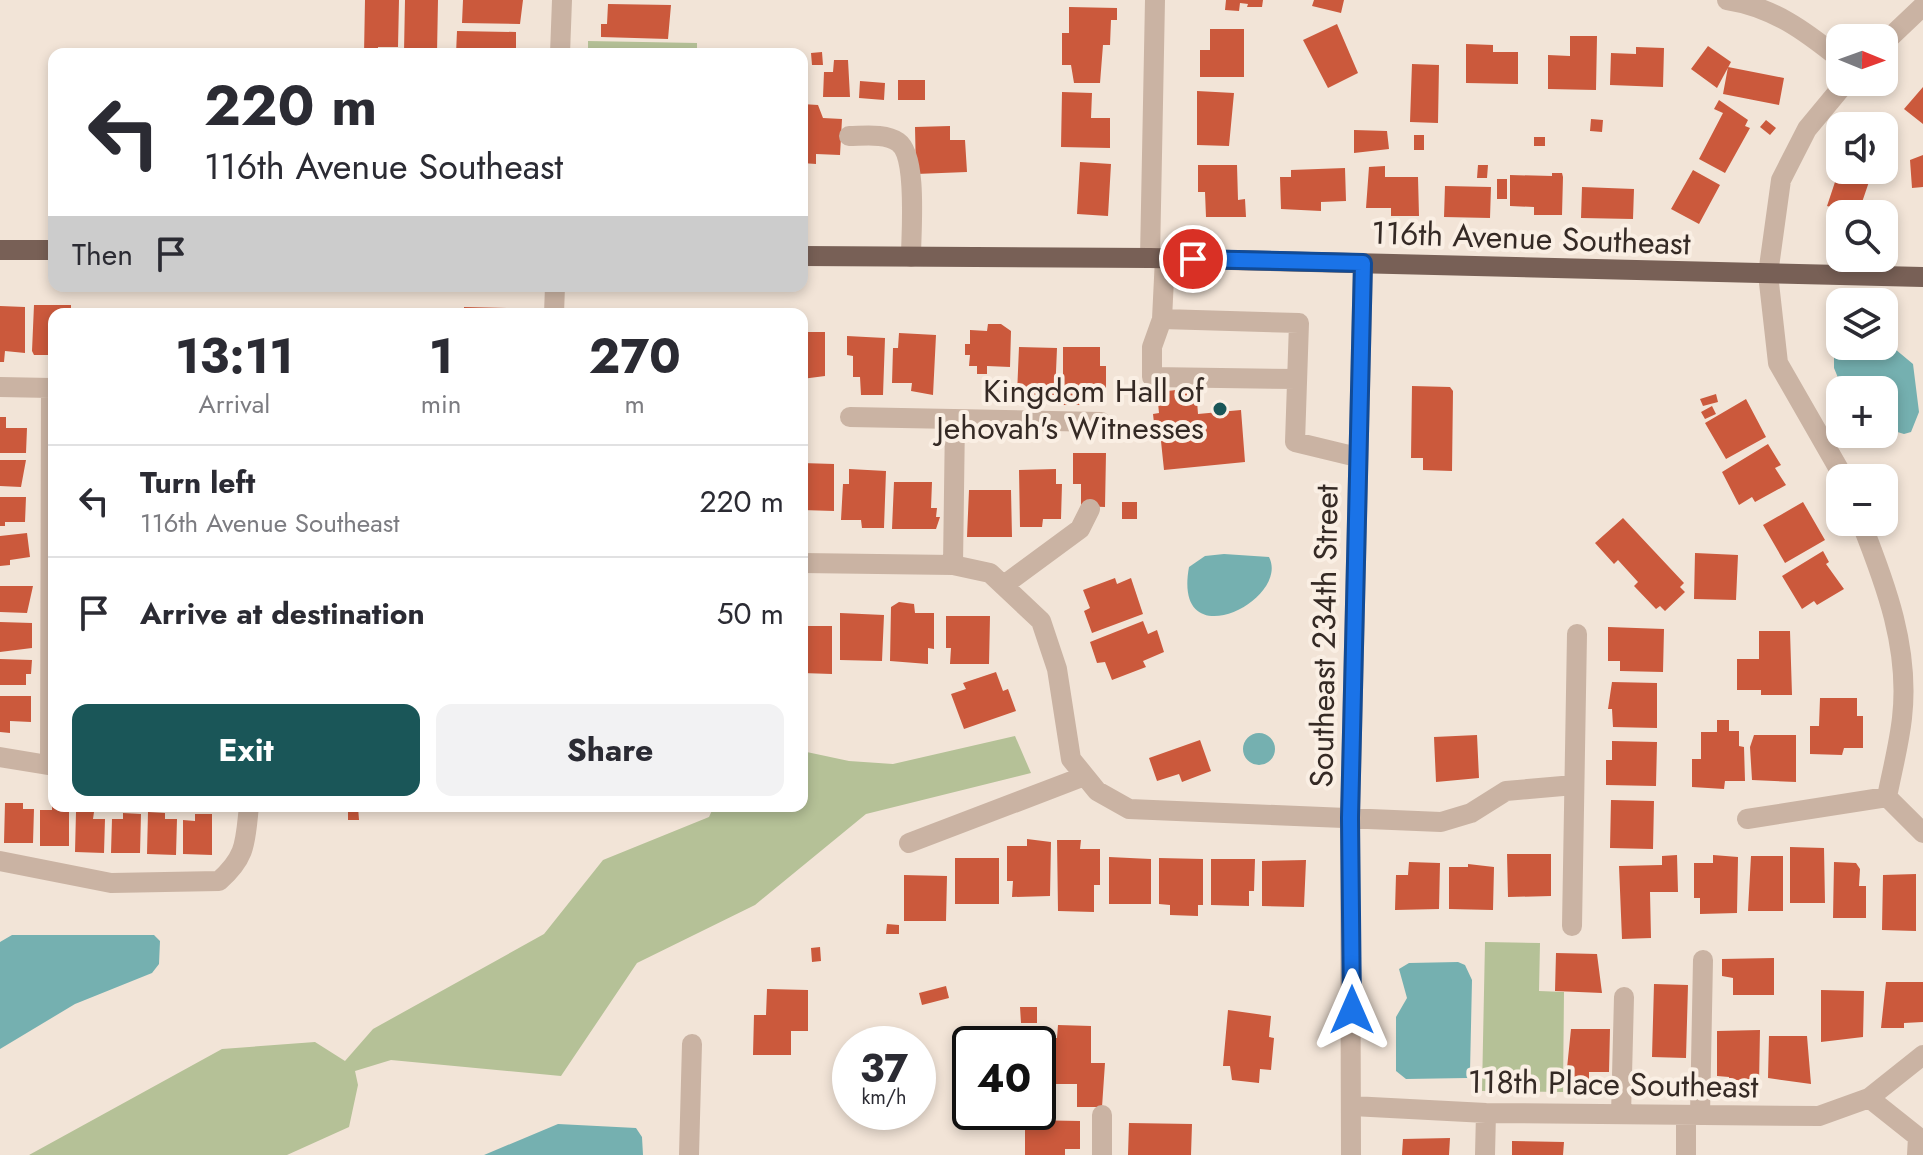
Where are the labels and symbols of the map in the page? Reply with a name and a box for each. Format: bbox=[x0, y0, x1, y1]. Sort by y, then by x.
north arrow bbox=[1826, 24, 1898, 96]
street label: 116th Avenue Southeast bbox=[1371, 209, 1692, 267]
pin bbox=[1159, 225, 1227, 293]
place label: Kingdom Hall of Jehovah's Witnesses bbox=[932, 368, 1205, 451]
marker: Kingdom Hall of Jehovah's Witnesses bbox=[1211, 400, 1229, 418]
street label: Southeast 234th Street bbox=[1298, 484, 1350, 788]
position arrow bbox=[1310, 968, 1394, 1052]
speed limit sign: 40 bbox=[952, 1026, 1056, 1130]
street label: 118th Place Southeast bbox=[1467, 1058, 1759, 1110]

